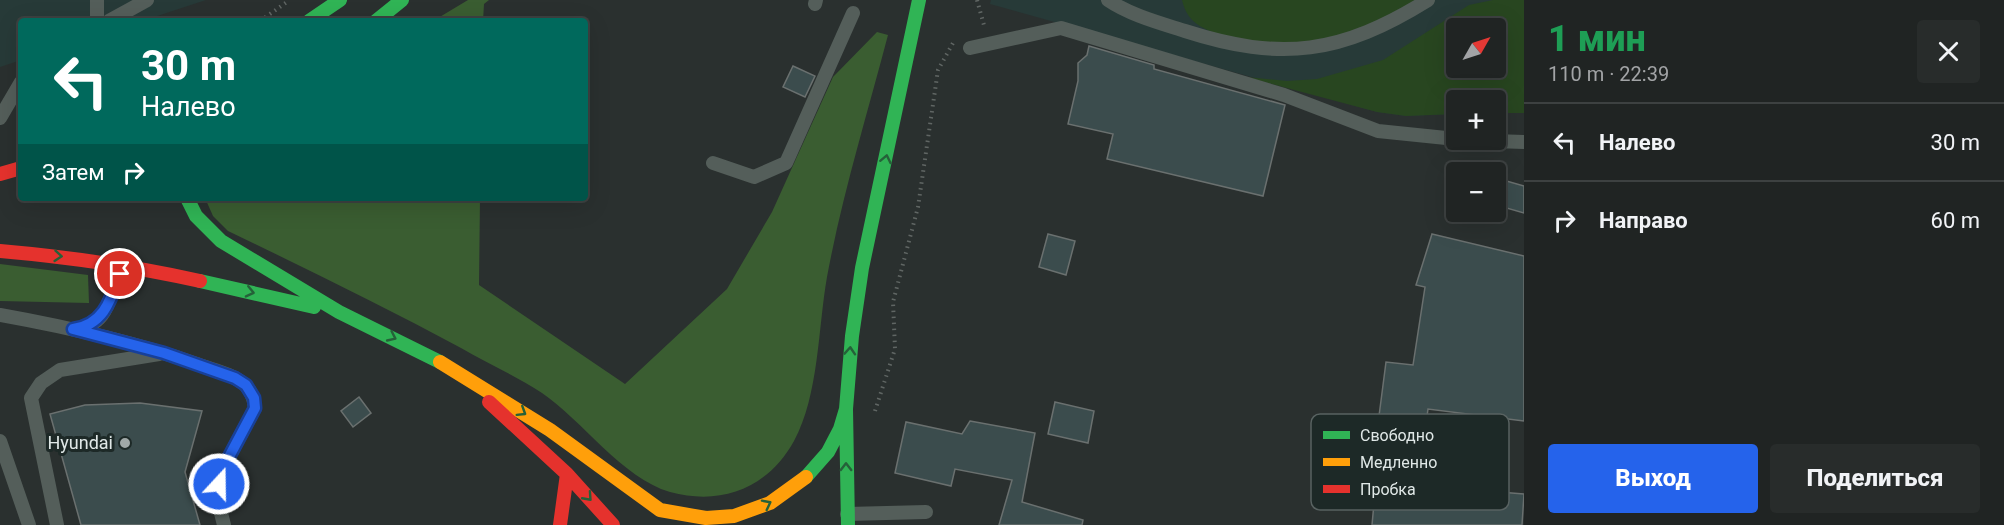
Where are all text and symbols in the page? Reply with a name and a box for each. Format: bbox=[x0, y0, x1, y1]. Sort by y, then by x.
north arrow bbox=[1446, 18, 1506, 78]
map controls bbox=[1446, 18, 1506, 222]
text: 1 мин bbox=[1548, 18, 1646, 60]
button: close bbox=[1917, 20, 1980, 83]
text: 30 m bbox=[141, 41, 236, 90]
icon: left bbox=[42, 42, 120, 120]
text: 110 m · 22:39 bbox=[1548, 62, 1669, 86]
button: + bbox=[1446, 90, 1506, 150]
text: Налево bbox=[141, 91, 236, 123]
icon: left bbox=[1548, 126, 1581, 159]
text: Налево bbox=[1599, 130, 1676, 155]
text: 30 m bbox=[1931, 130, 1980, 155]
one-way arrow bbox=[878, 155, 891, 165]
icon: right bbox=[117, 156, 150, 189]
text: Затем bbox=[42, 160, 105, 185]
button: − bbox=[1446, 162, 1506, 222]
icon: right bbox=[1548, 204, 1581, 237]
text: Направо bbox=[1599, 208, 1688, 233]
text: 60 m bbox=[1931, 208, 1980, 233]
pin bbox=[94, 248, 145, 299]
one-way arrow bbox=[54, 249, 63, 262]
icon: arrive bbox=[103, 257, 136, 290]
one-way arrow bbox=[244, 285, 254, 298]
one-way arrow bbox=[386, 330, 397, 342]
one-way arrow bbox=[844, 346, 857, 355]
one-way arrow bbox=[516, 405, 526, 417]
legend bbox=[1311, 414, 1509, 510]
text: Свободно bbox=[1360, 426, 1434, 445]
place label: Hyundai bbox=[47, 432, 113, 453]
marker: Hyundai bbox=[118, 436, 132, 450]
button: Выход bbox=[1548, 444, 1758, 513]
button: Поделиться bbox=[1770, 444, 1980, 513]
position arrow bbox=[187, 452, 251, 516]
text: Медленно bbox=[1360, 453, 1437, 472]
one-way arrow bbox=[840, 463, 852, 472]
text: Пробка bbox=[1360, 480, 1416, 499]
one-way arrow bbox=[581, 491, 592, 501]
one-way arrow bbox=[761, 500, 771, 511]

